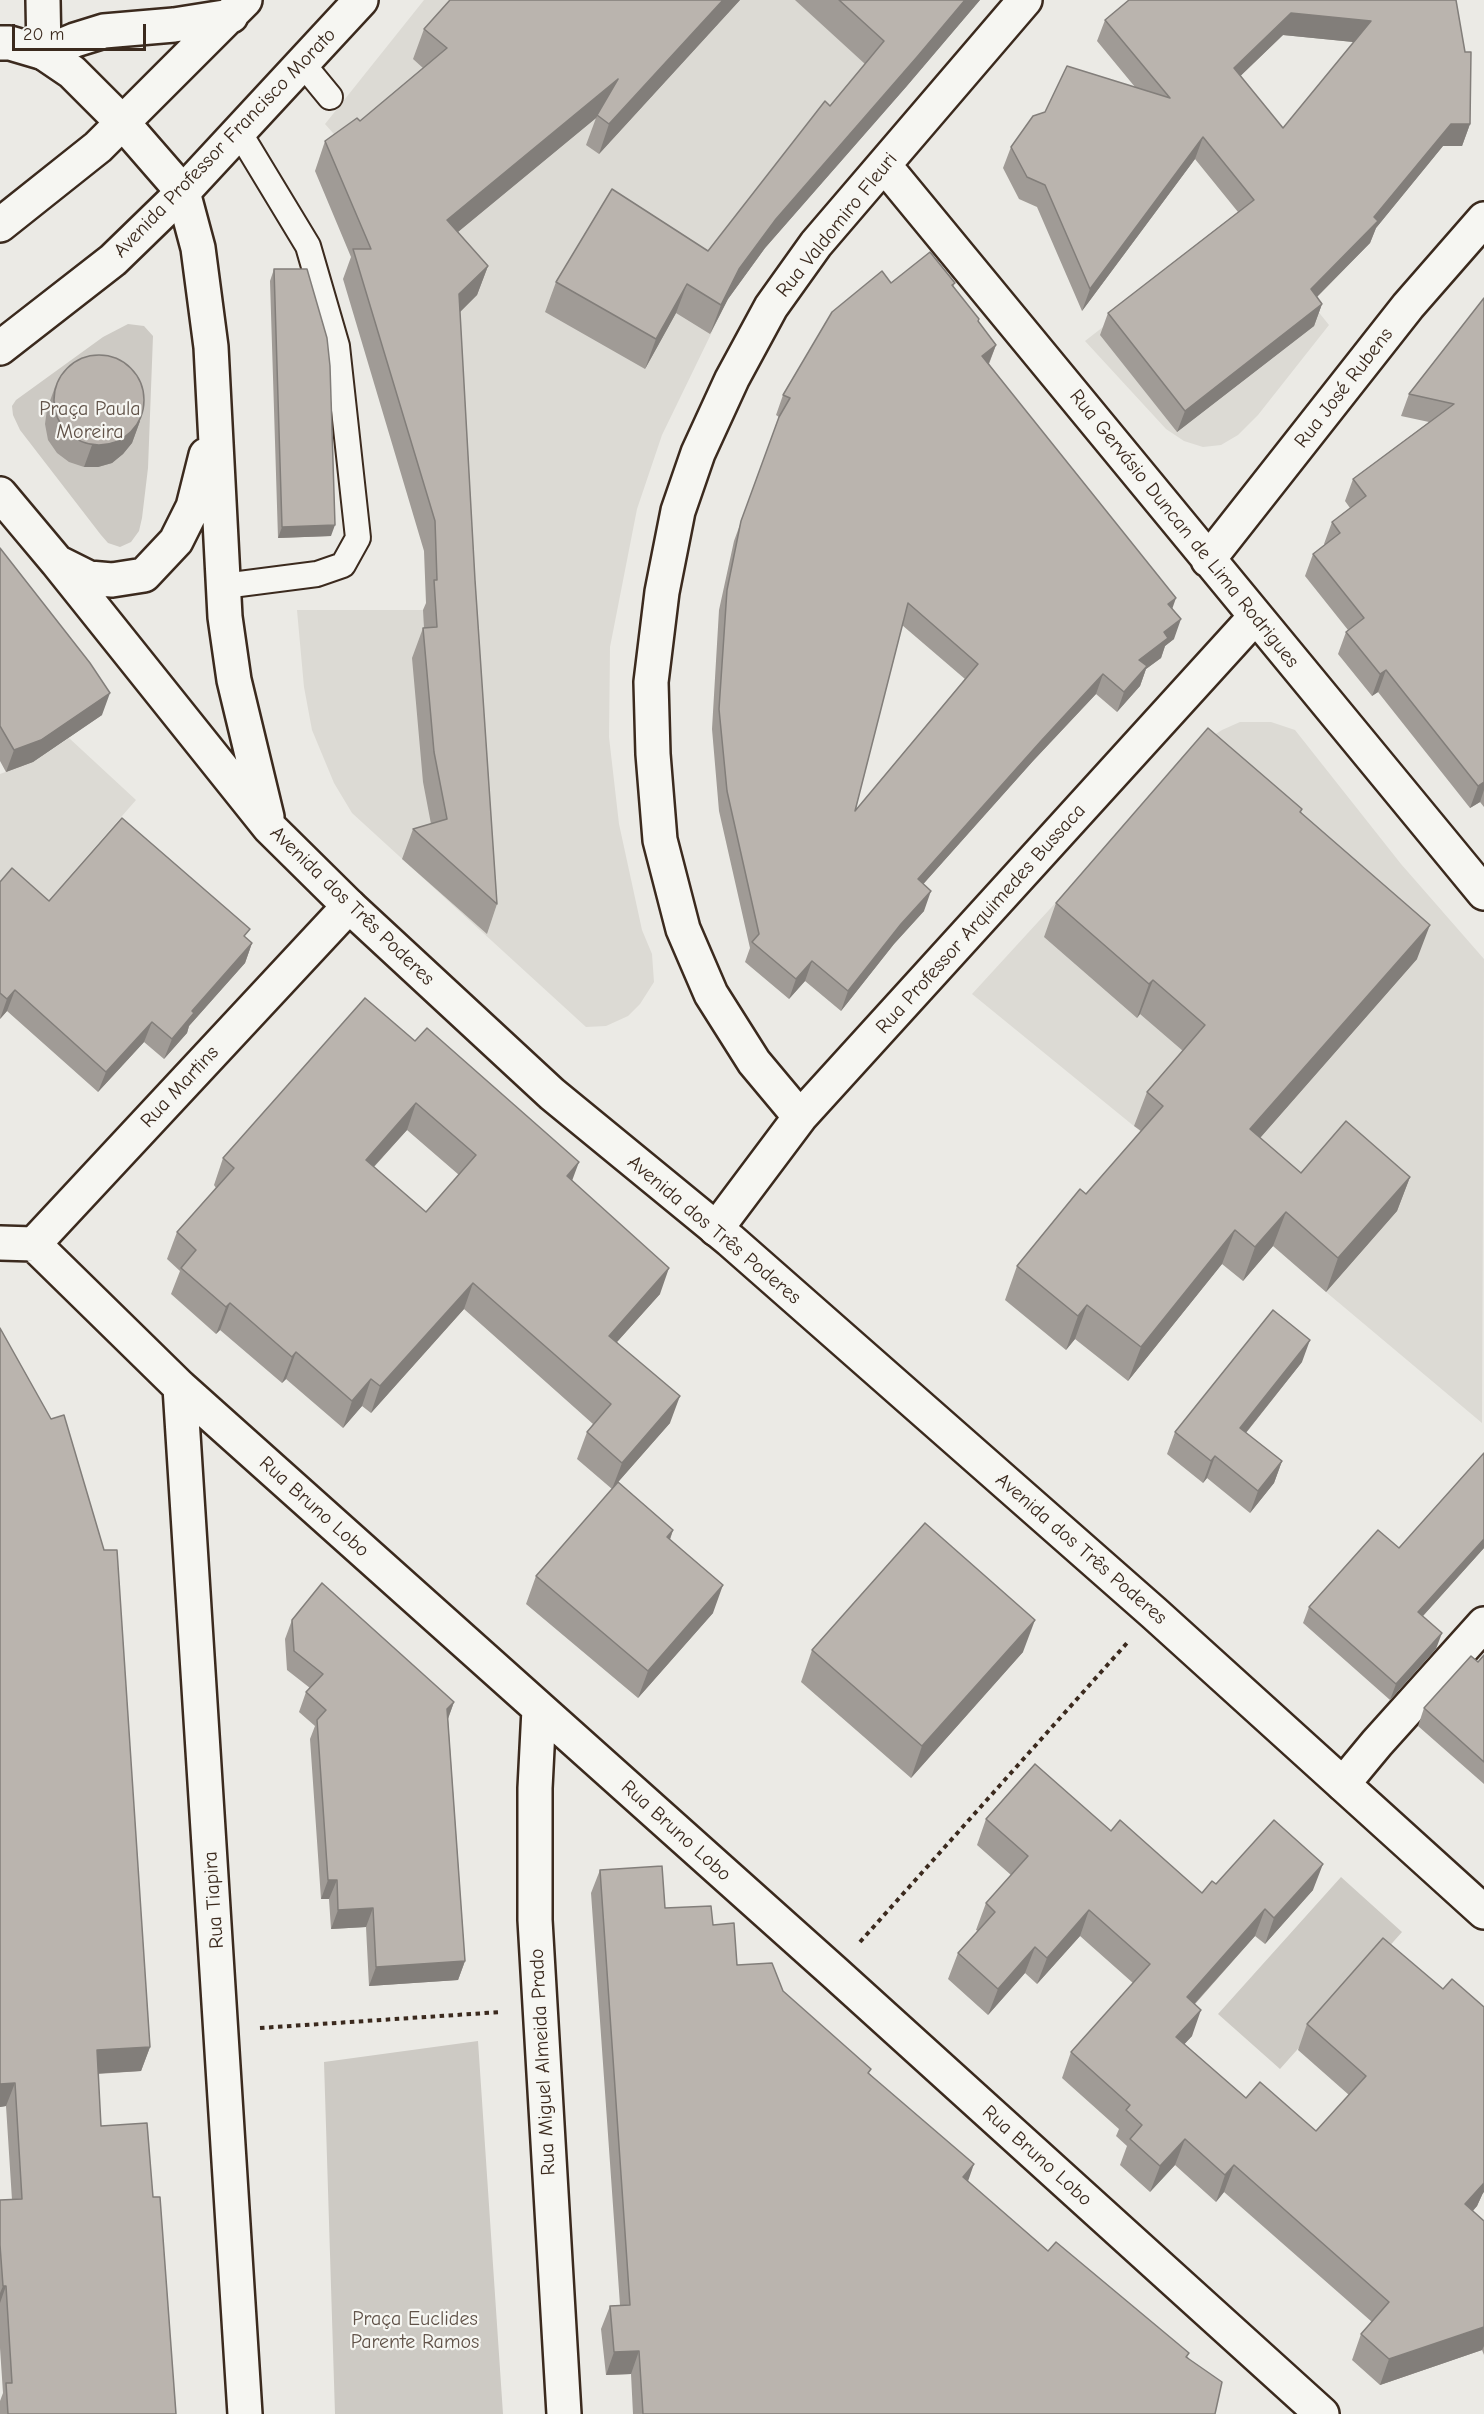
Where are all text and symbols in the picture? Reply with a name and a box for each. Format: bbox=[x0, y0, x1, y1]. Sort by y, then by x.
scale bar bbox=[15, 12, 148, 50]
street label: Avenida Professor Francisco Morato bbox=[109, 23, 341, 263]
text: 20 m bbox=[23, 24, 64, 45]
street label: Rua Valdomiro Fleuri bbox=[771, 148, 903, 302]
street label: Rua José Rubens bbox=[1290, 323, 1398, 453]
street label: Rua Gervásio Duncan de Lima Rodrigues bbox=[1064, 385, 1304, 673]
park label: Praça Paula Moreira bbox=[39, 397, 141, 444]
street label: Rua Professor Arquimedes Bussaca bbox=[871, 799, 1091, 1039]
street label: Avenida dos Três Poderes bbox=[265, 821, 439, 991]
street label: Rua Martins bbox=[136, 1041, 224, 1133]
street label: Avenida dos Três Poderes bbox=[622, 1150, 806, 1310]
street label: Rua Bruno Lobo bbox=[254, 1451, 374, 1563]
street label: Avenida dos Três Poderes bbox=[990, 1468, 1172, 1630]
street label: Rua Bruno Lobo bbox=[616, 1775, 736, 1887]
street label: Rua Tiapira bbox=[199, 1851, 229, 1949]
street label: Rua Miguel Almeida Prado bbox=[525, 1948, 561, 2176]
street label: Rua Bruno Lobo bbox=[977, 2100, 1097, 2212]
park label: Praça Euclides Parente Ramos bbox=[351, 2307, 479, 2354]

